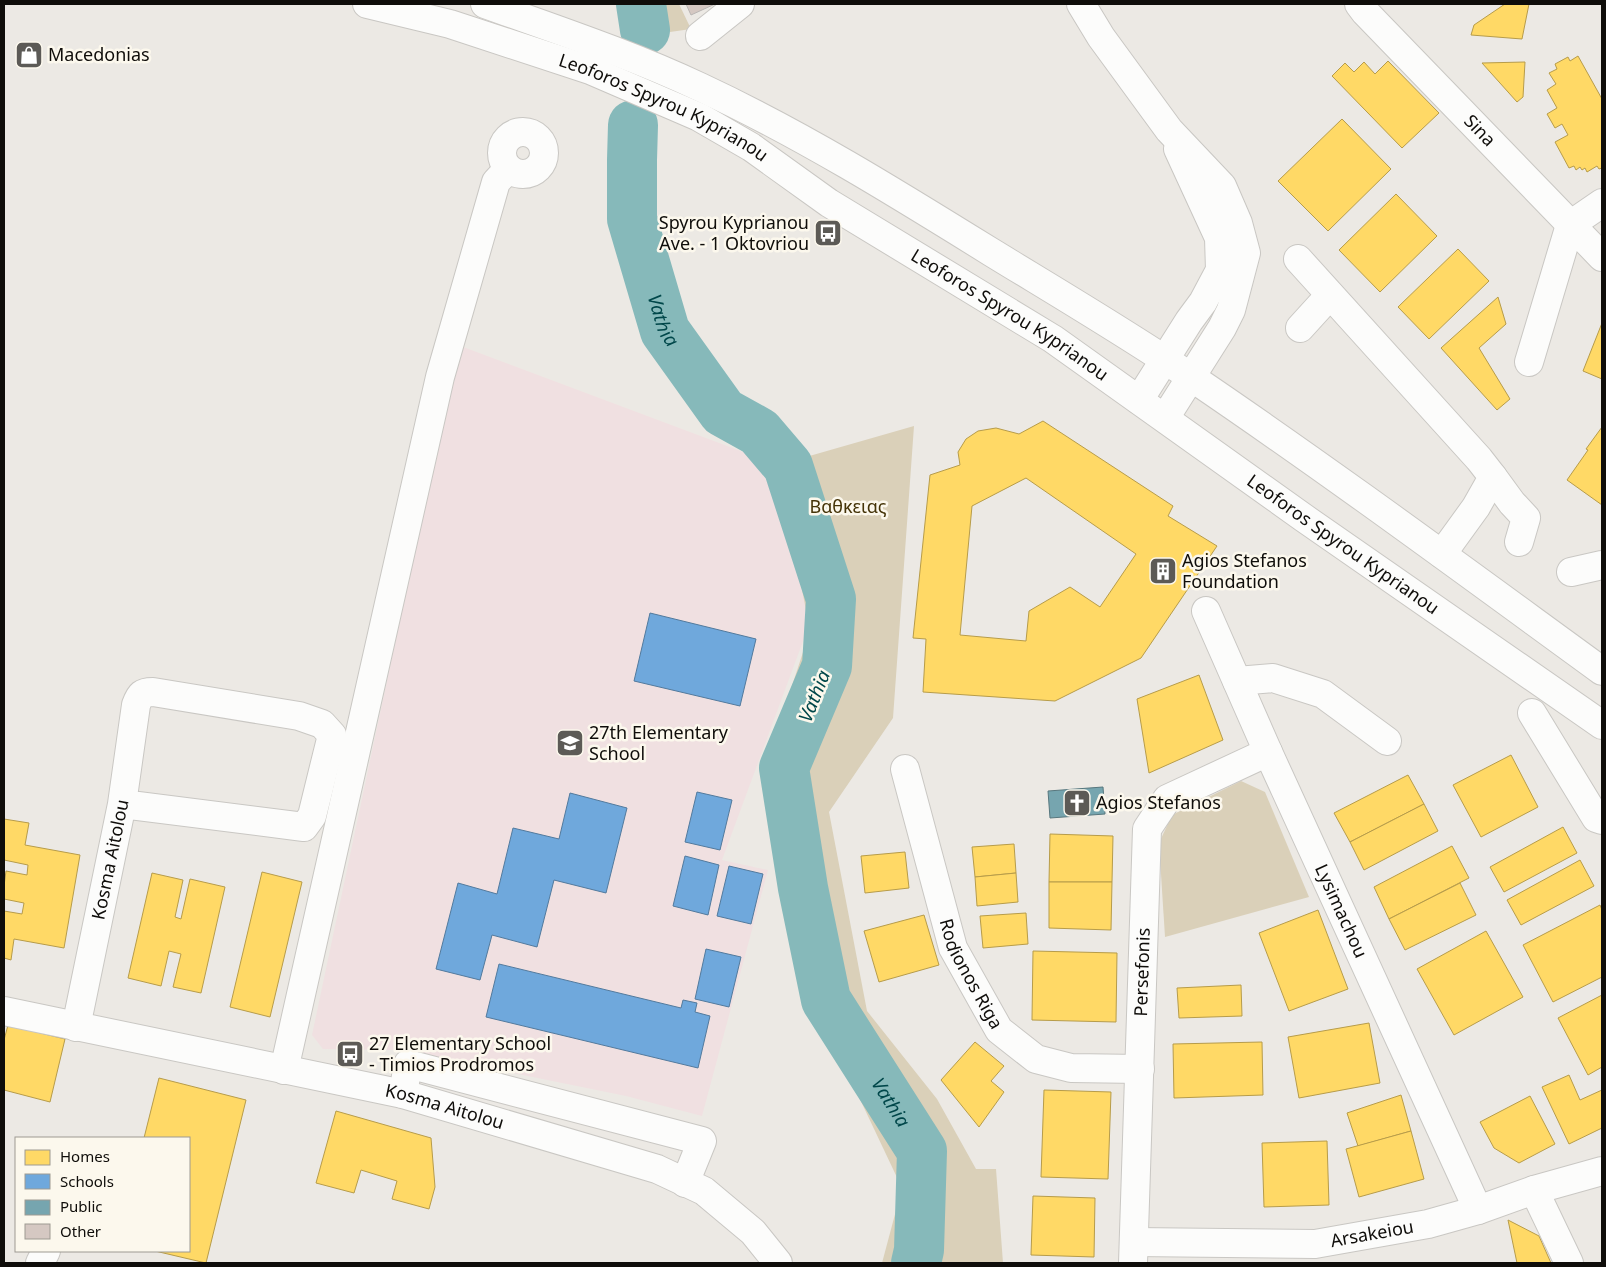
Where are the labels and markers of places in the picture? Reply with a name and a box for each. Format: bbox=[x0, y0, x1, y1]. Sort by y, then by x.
shop icon: Macedonias bbox=[14, 40, 44, 70]
place label: Macedonias bbox=[48, 42, 150, 66]
place label: Spyrou Kyprianou Ave. - 1 Oktovriou bbox=[659, 210, 809, 255]
bus stop icon: Spyrou Kyprianou Ave. - 1 Oktovriou bbox=[813, 218, 843, 248]
place label: Agios Stefanos Foundation bbox=[1182, 548, 1307, 593]
building icon: Agios Stefanos Foundation bbox=[1148, 556, 1178, 586]
place label: 27th Elementary School bbox=[589, 720, 729, 765]
school or university icon: 27th Elementary School bbox=[555, 728, 585, 758]
church icon: Agios Stefanos bbox=[1062, 788, 1092, 818]
place label: Agios Stefanos bbox=[1096, 790, 1221, 814]
place label: 27 Elementary School - Timios Prodromos bbox=[369, 1031, 551, 1076]
bus stop icon: 27 Elementary School - Timios Prodromos bbox=[335, 1039, 365, 1069]

